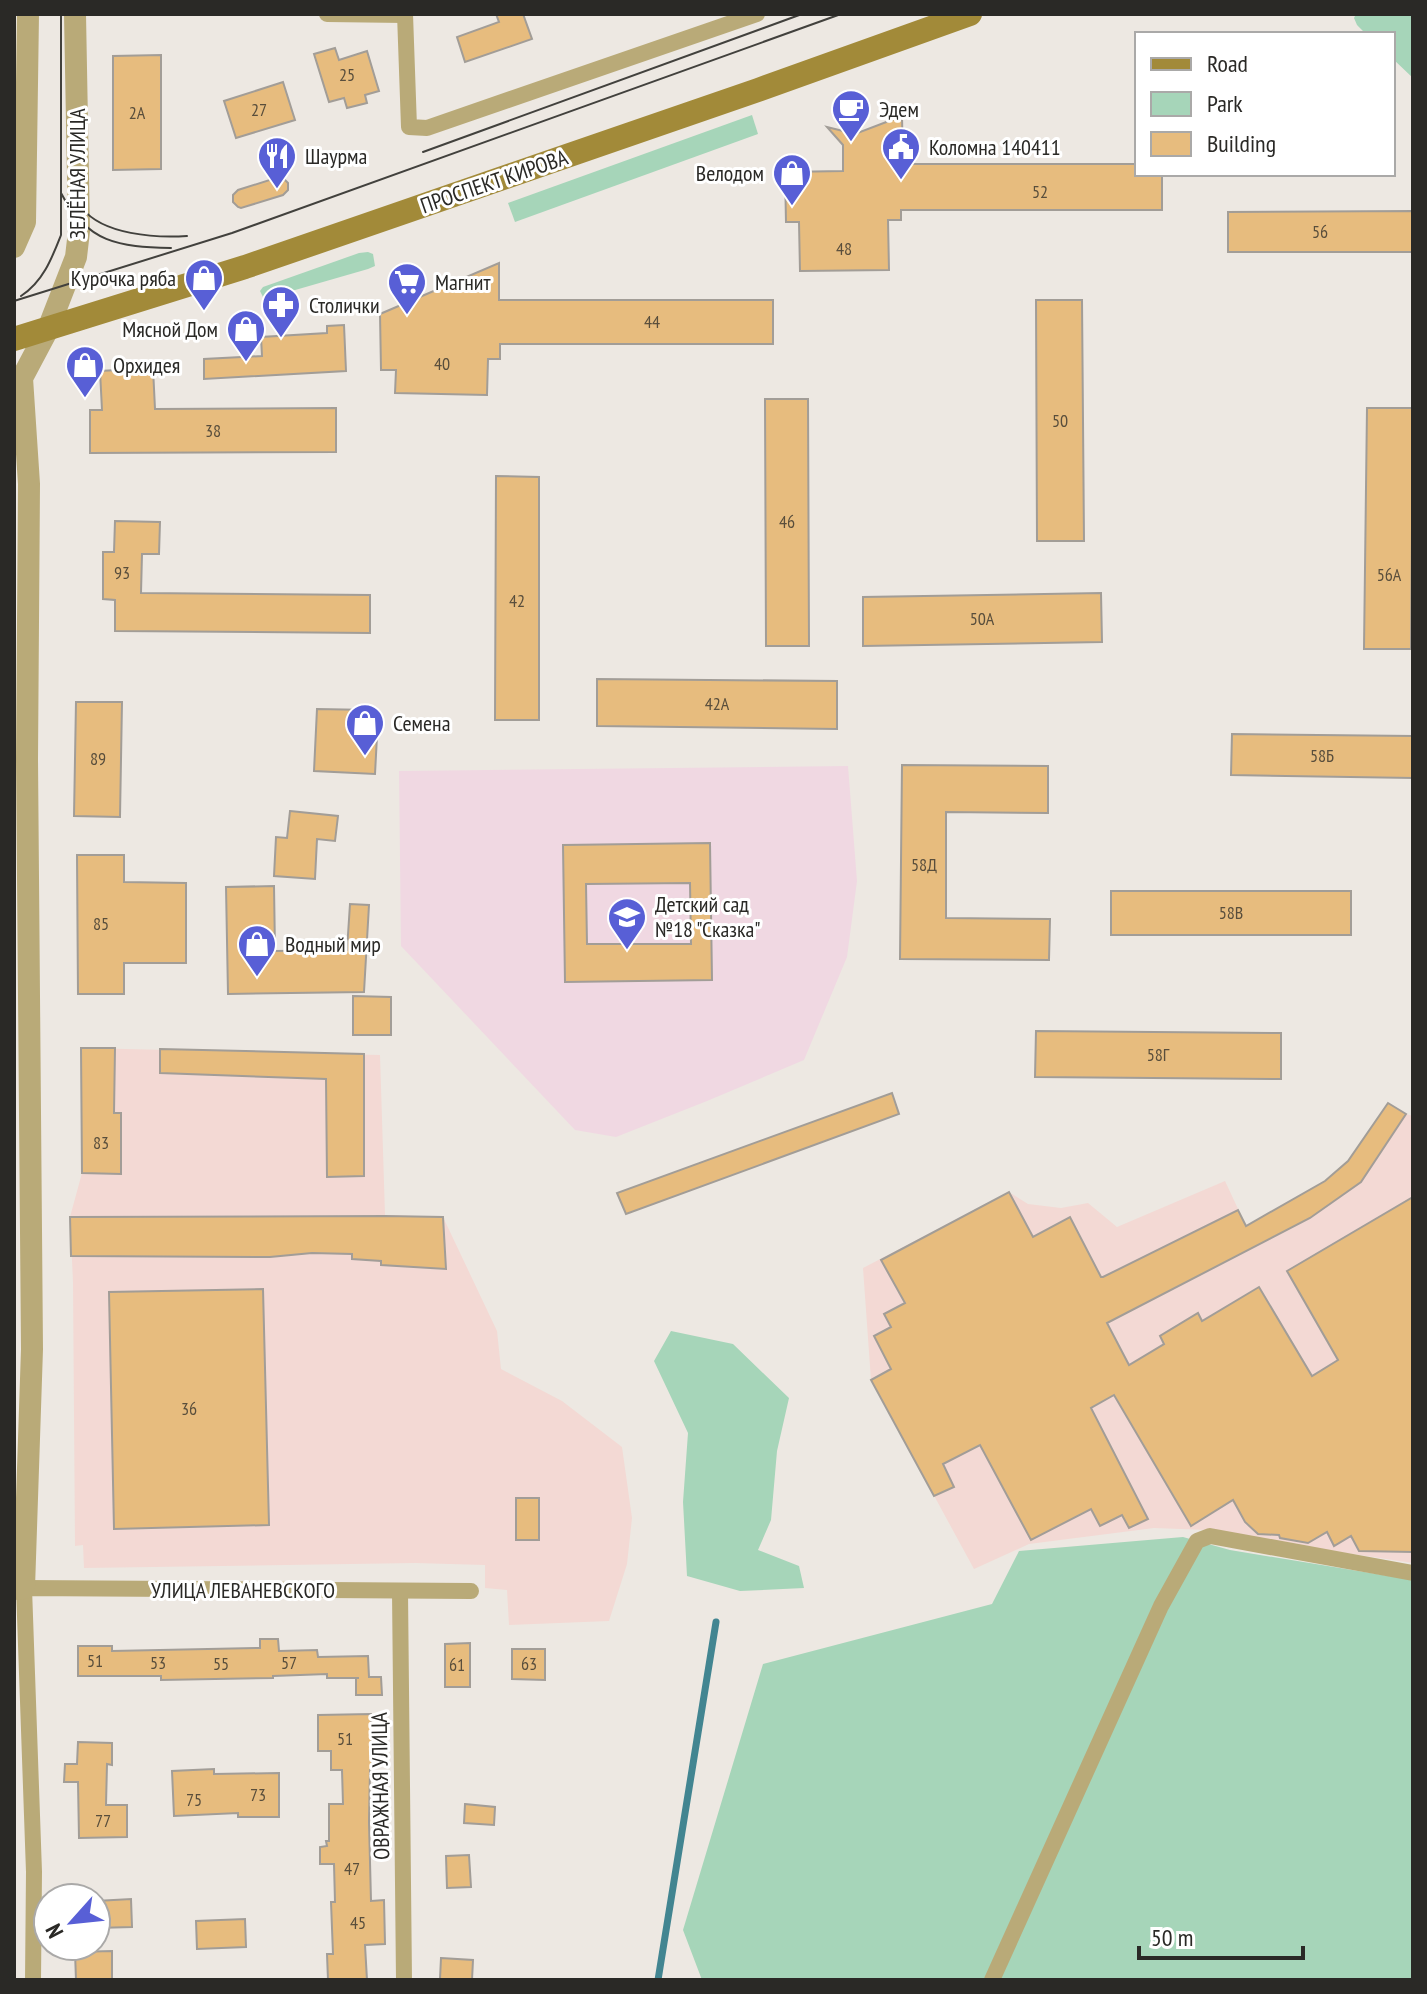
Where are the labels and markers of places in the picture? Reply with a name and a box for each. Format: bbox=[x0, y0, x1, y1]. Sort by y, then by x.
cafe icon: Эдем bbox=[830, 88, 872, 143]
place label: Эдем bbox=[879, 95, 919, 123]
public building icon: Коломна 140411 bbox=[880, 126, 922, 181]
place label: Коломна 140411 bbox=[929, 133, 1061, 161]
restaurant icon: Шаурма bbox=[256, 135, 298, 190]
place label: Шаурма bbox=[305, 142, 367, 170]
shop icon: Велодом bbox=[771, 152, 813, 207]
place label: Велодом bbox=[696, 159, 764, 187]
shop icon: Курочка ряба bbox=[183, 257, 225, 312]
supermarket icon: Магнит bbox=[386, 261, 428, 316]
place label: Курочка ряба bbox=[71, 264, 176, 292]
place label: Магнит bbox=[435, 268, 492, 296]
pharmacy icon: Столички bbox=[260, 284, 302, 339]
place label: Столички bbox=[309, 291, 380, 319]
shop icon: Мясной Дом bbox=[225, 308, 267, 363]
place label: Мясной Дом bbox=[122, 315, 218, 343]
shop icon: Орхидея bbox=[64, 344, 106, 399]
place label: Орхидея bbox=[113, 351, 180, 379]
shop icon: Семена bbox=[344, 702, 386, 757]
place label: Семена bbox=[393, 709, 450, 737]
place label: Детский сад №18 "Сказка" bbox=[655, 890, 761, 943]
school or university icon: Детский сад №18 "Сказка" bbox=[606, 896, 648, 951]
shop icon: Водный мир bbox=[236, 923, 278, 978]
place label: Водный мир bbox=[285, 930, 381, 958]

